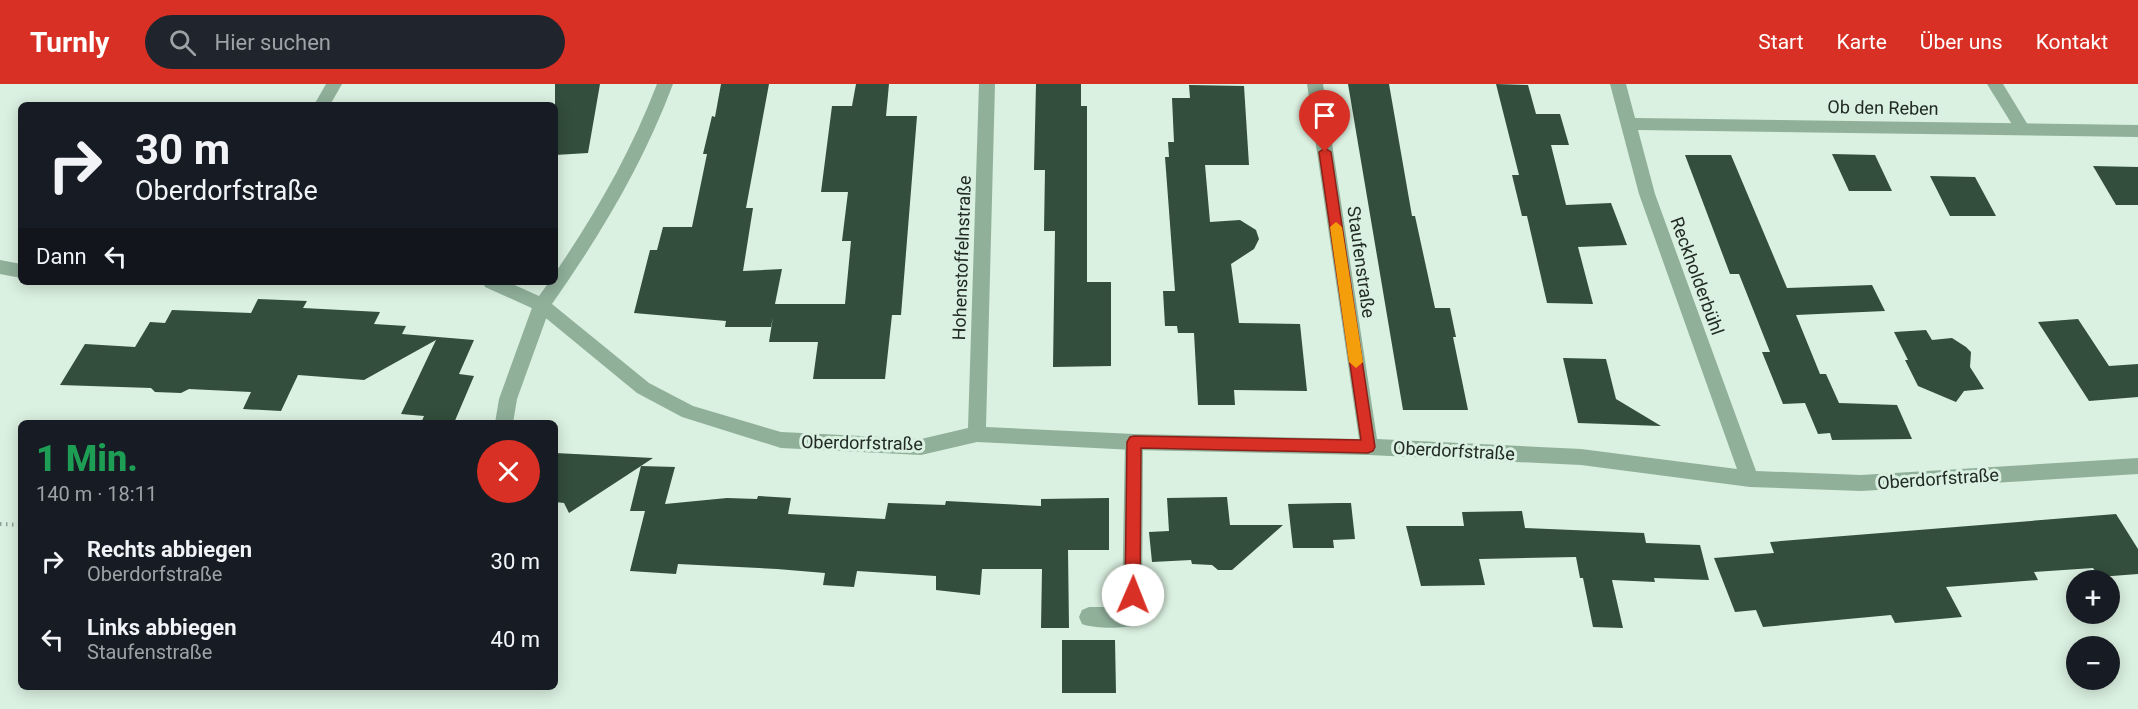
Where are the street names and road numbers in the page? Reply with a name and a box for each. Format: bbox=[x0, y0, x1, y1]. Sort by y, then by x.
street label: Ob den Reben bbox=[1827, 96, 1939, 119]
street label: Hohenstoffelnstraße bbox=[948, 175, 975, 341]
street label: Staufenstraße bbox=[1343, 205, 1380, 319]
street label: Reckholderbühl bbox=[1666, 214, 1729, 338]
street label: Oberdorfstraße bbox=[801, 431, 923, 454]
street label: Oberdorfstraße bbox=[1393, 437, 1515, 464]
street label: Oberdorfstraße bbox=[1876, 464, 1999, 493]

